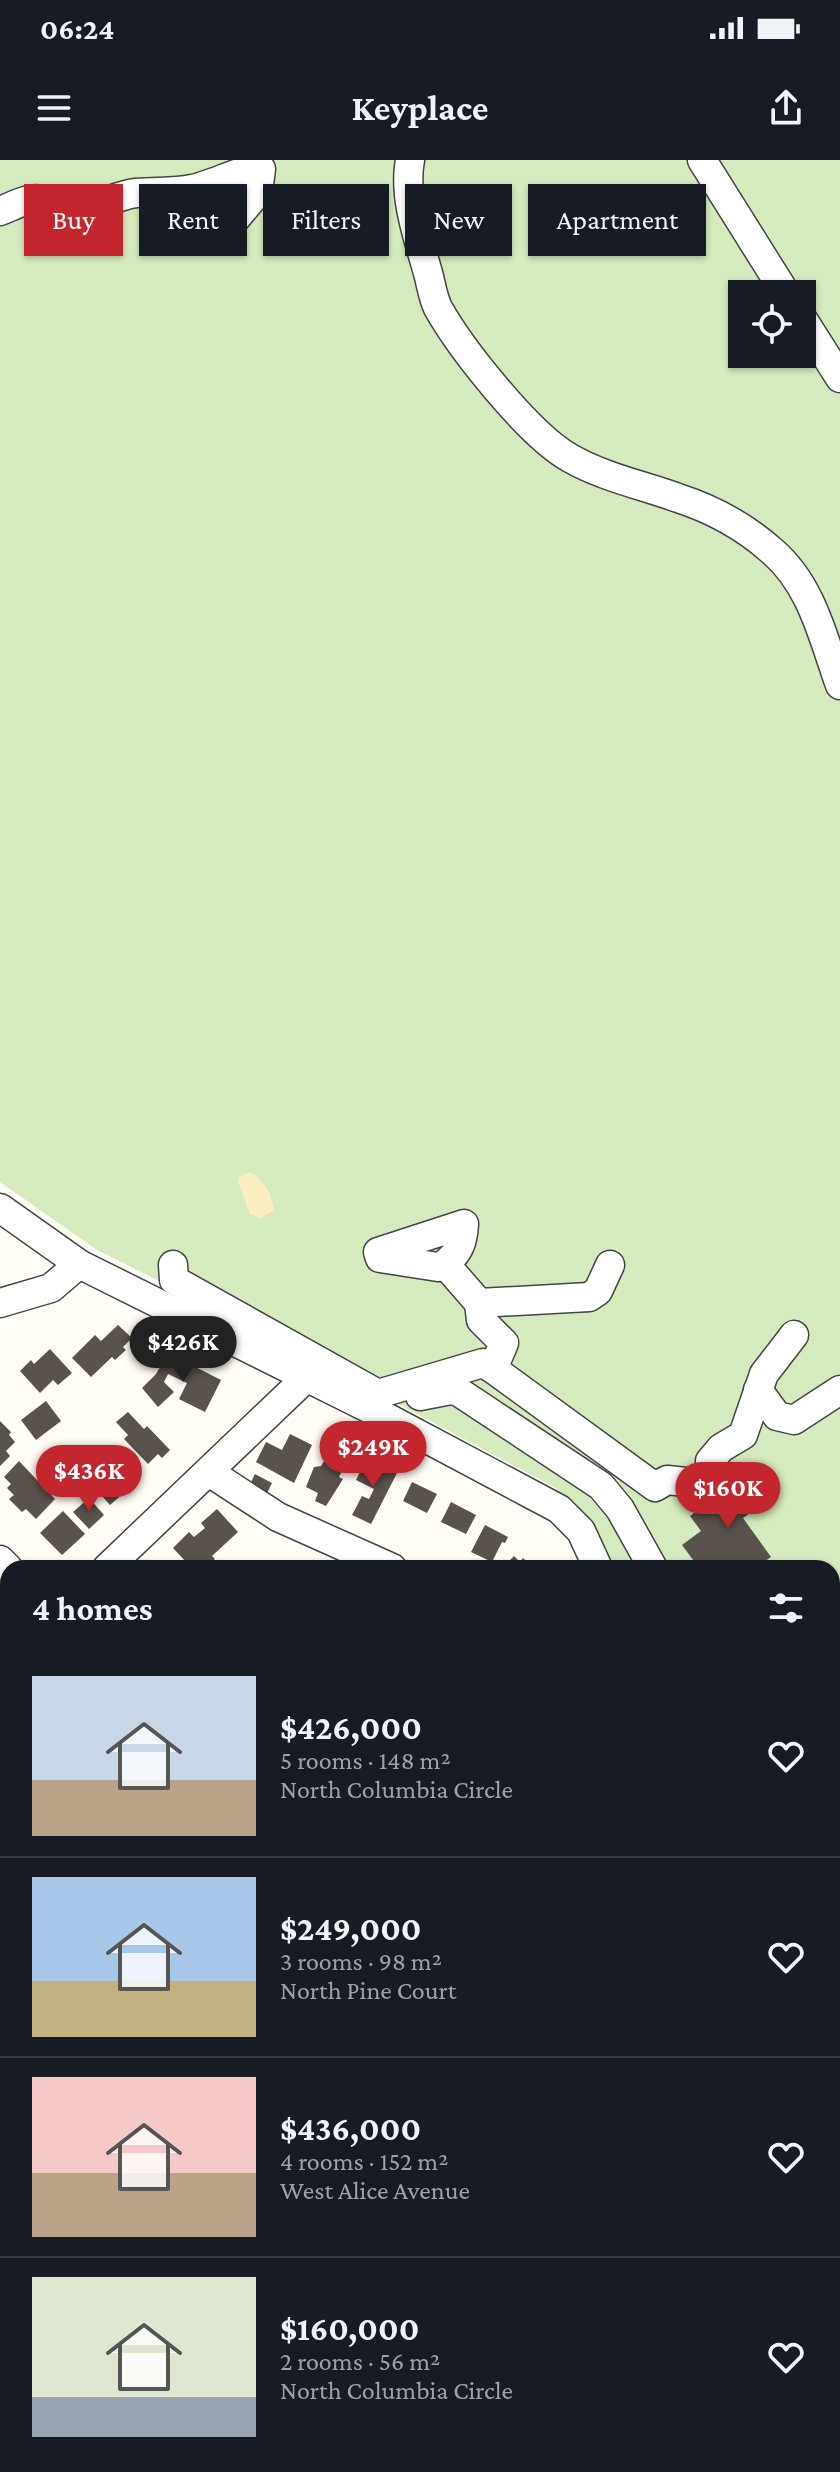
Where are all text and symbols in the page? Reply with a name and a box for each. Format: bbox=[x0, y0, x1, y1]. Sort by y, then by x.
text: 06:24 bbox=[40, 12, 114, 45]
icon: menu bbox=[32, 86, 76, 130]
icon: share bbox=[764, 86, 808, 130]
text: Keyplace bbox=[351, 88, 489, 128]
chip: Buy bbox=[24, 184, 123, 256]
chip: Rent bbox=[139, 184, 247, 256]
chip: Filters bbox=[263, 184, 389, 256]
chip: New bbox=[405, 184, 512, 256]
chip: Apartment bbox=[528, 184, 706, 256]
map controls bbox=[728, 280, 816, 368]
button: locate bbox=[728, 280, 816, 368]
pin: $426K bbox=[127, 1316, 239, 1384]
text: $426K bbox=[148, 1327, 218, 1356]
pin: $249K bbox=[317, 1421, 429, 1489]
text: $249K bbox=[338, 1432, 408, 1461]
pin: $436K bbox=[33, 1445, 145, 1513]
text: $436K bbox=[54, 1456, 124, 1485]
pin: $160K bbox=[672, 1462, 784, 1530]
text: $160K bbox=[693, 1473, 763, 1502]
icon: filters bbox=[764, 1586, 808, 1630]
text: 4 homes bbox=[32, 1590, 153, 1627]
icon: home bbox=[96, 1708, 192, 1804]
text: $426,000 bbox=[280, 1709, 422, 1746]
icon: heart bbox=[764, 1734, 808, 1778]
text: 5 rooms · 148 m² bbox=[280, 1746, 451, 1775]
text: North Columbia Circle bbox=[280, 1775, 513, 1804]
icon: home bbox=[96, 1909, 192, 2005]
text: $249,000 bbox=[280, 1910, 421, 1947]
icon: heart bbox=[764, 1935, 808, 1979]
text: 3 rooms · 98 m² bbox=[280, 1947, 442, 1976]
text: North Pine Court bbox=[280, 1976, 456, 2005]
icon: home bbox=[96, 2109, 192, 2205]
text: $436,000 bbox=[280, 2110, 421, 2147]
icon: heart bbox=[764, 2135, 808, 2179]
text: 4 rooms · 152 m² bbox=[280, 2147, 448, 2176]
text: West Alice Avenue bbox=[280, 2176, 470, 2205]
icon: home bbox=[96, 2309, 192, 2405]
text: $160,000 bbox=[280, 2310, 419, 2347]
icon: heart bbox=[764, 2335, 808, 2379]
text: 2 rooms · 56 m² bbox=[280, 2347, 440, 2376]
text: North Columbia Circle bbox=[280, 2376, 513, 2405]

